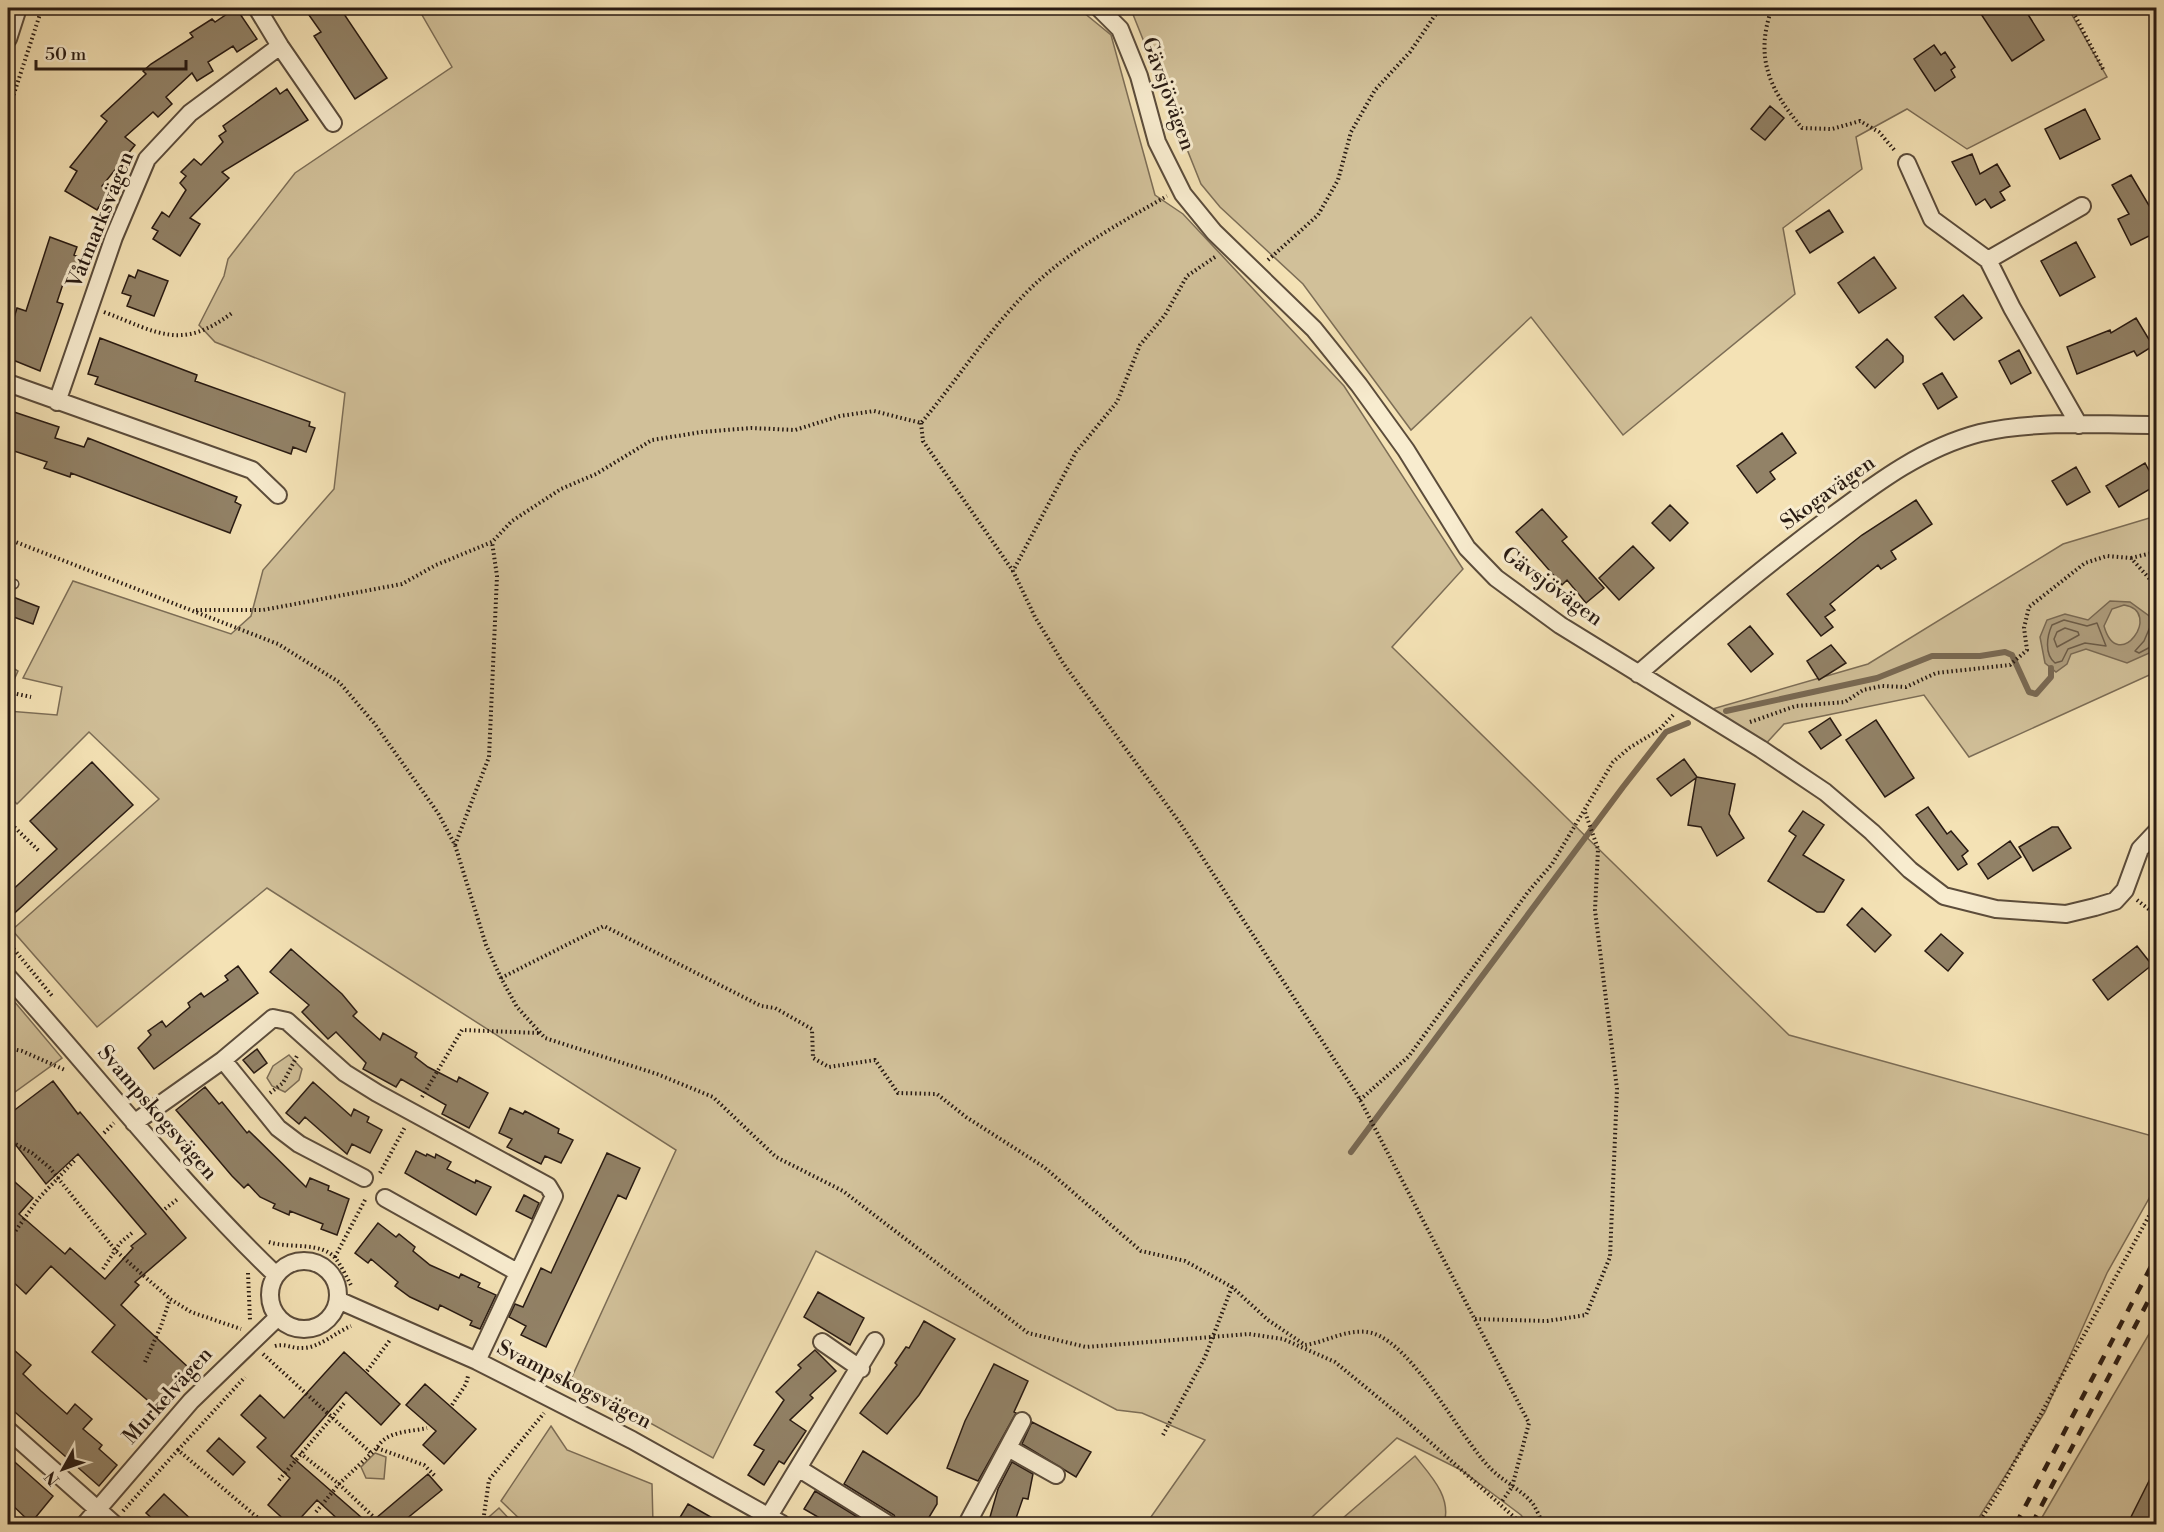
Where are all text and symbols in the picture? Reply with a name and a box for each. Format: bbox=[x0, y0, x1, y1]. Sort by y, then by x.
scale bar bbox=[36, 33, 186, 71]
street label: Gävsjövägen bbox=[1135, 34, 1201, 155]
text: 50 m bbox=[45, 43, 87, 66]
street label: Våtmarksvägen bbox=[61, 147, 140, 293]
street label: Skogavägen bbox=[1776, 450, 1881, 536]
street label: Gävsjövägen bbox=[1496, 542, 1608, 633]
street label: Svampskogsvägen bbox=[91, 1040, 223, 1186]
street label: Svampskogsvägen bbox=[492, 1335, 656, 1435]
street label: Murkelvägen bbox=[118, 1342, 219, 1450]
north arrow bbox=[33, 1439, 93, 1499]
text: N bbox=[40, 1466, 64, 1489]

